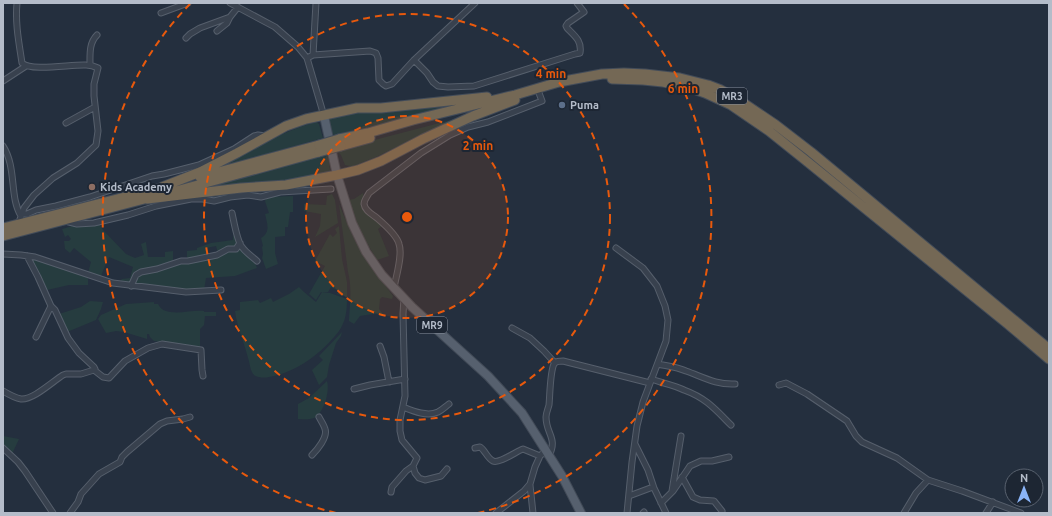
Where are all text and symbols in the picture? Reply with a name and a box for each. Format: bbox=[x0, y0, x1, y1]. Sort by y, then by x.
text: 4 min bbox=[536, 67, 566, 80]
text: 6 min bbox=[668, 82, 698, 95]
road number: MR3 bbox=[717, 88, 747, 104]
place label: Puma bbox=[570, 99, 599, 111]
marker: Puma bbox=[557, 100, 567, 110]
text: 2 min bbox=[463, 139, 493, 152]
place label: Kids Academy bbox=[100, 181, 172, 193]
marker: Kids Academy bbox=[87, 182, 97, 192]
centre of rings bbox=[400, 210, 414, 224]
road number: MR9 bbox=[417, 317, 447, 333]
north arrow bbox=[1004, 468, 1044, 508]
text: N bbox=[1020, 472, 1028, 484]

